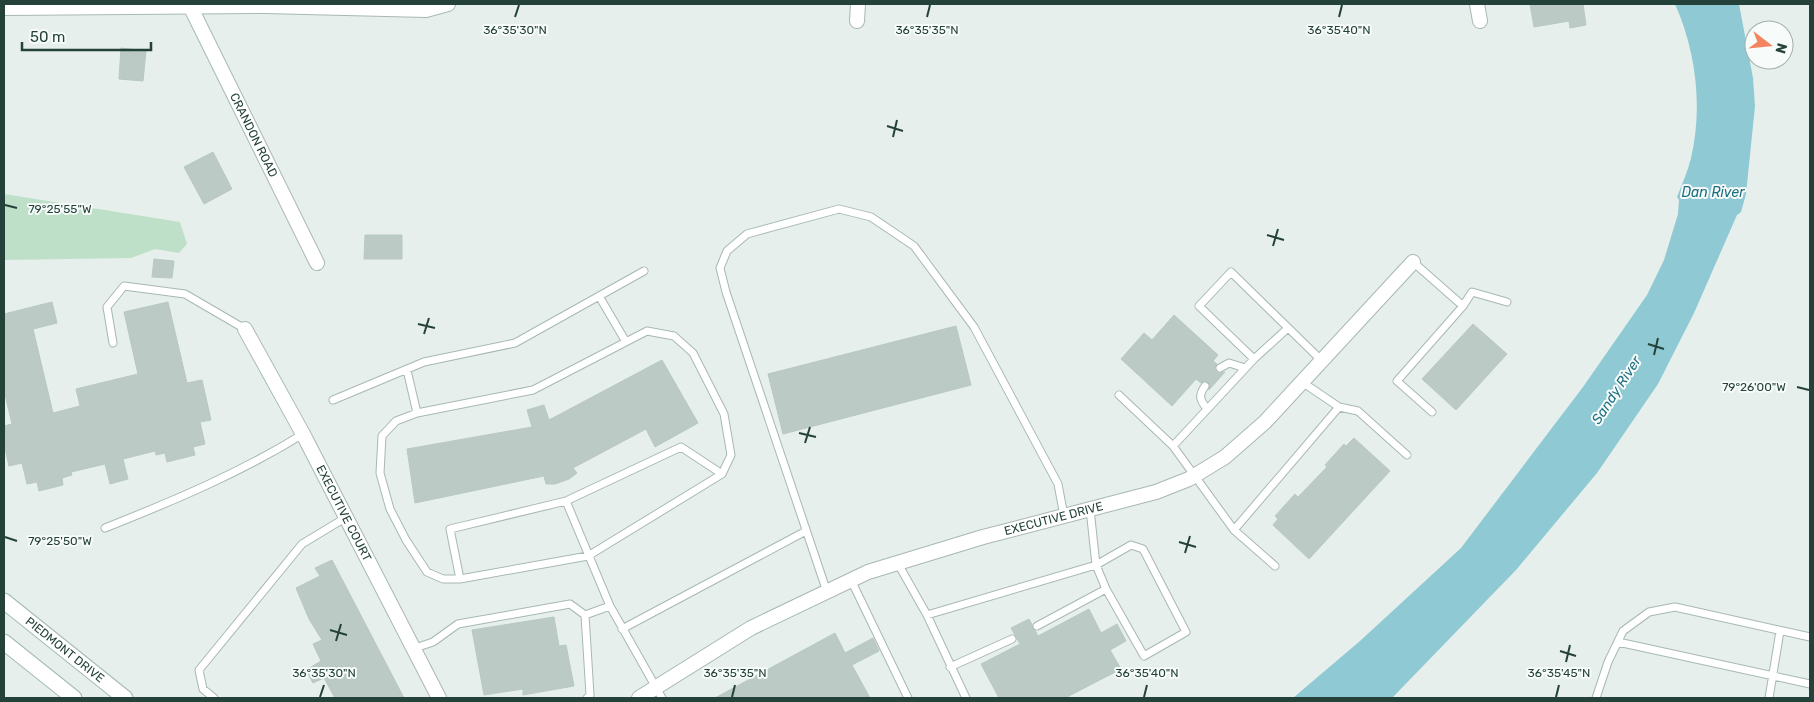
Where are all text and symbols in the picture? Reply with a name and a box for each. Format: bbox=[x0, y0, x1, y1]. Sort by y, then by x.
scale bar bbox=[22, 20, 151, 52]
north arrow bbox=[1744, 20, 1794, 70]
text: 36°35'30"N bbox=[483, 23, 547, 37]
text: 36°35'35"N bbox=[895, 23, 959, 37]
text: 36°35'40"N bbox=[1307, 23, 1371, 37]
text: 50 m bbox=[30, 28, 65, 46]
text: N bbox=[1771, 41, 1791, 56]
street label: CRANDON ROAD bbox=[227, 91, 280, 180]
water label: Dan River bbox=[1681, 184, 1745, 201]
text: 79°25'55"W bbox=[28, 202, 92, 216]
water label: Sandy River bbox=[1588, 352, 1645, 428]
text: 79°26'00"W bbox=[1722, 380, 1786, 394]
street label: EXECUTIVE COURT bbox=[313, 463, 374, 564]
street label: EXECUTIVE DRIVE bbox=[1003, 499, 1105, 538]
text: 79°25'50"W bbox=[28, 534, 92, 548]
street label: PIEDMONT DRIVE bbox=[23, 614, 107, 686]
text: 36°35'30"N bbox=[292, 666, 356, 680]
text: 36°35'35"N bbox=[703, 666, 767, 680]
text: 36°35'40"N bbox=[1115, 666, 1179, 680]
text: 36°35'45"N bbox=[1528, 666, 1590, 680]

